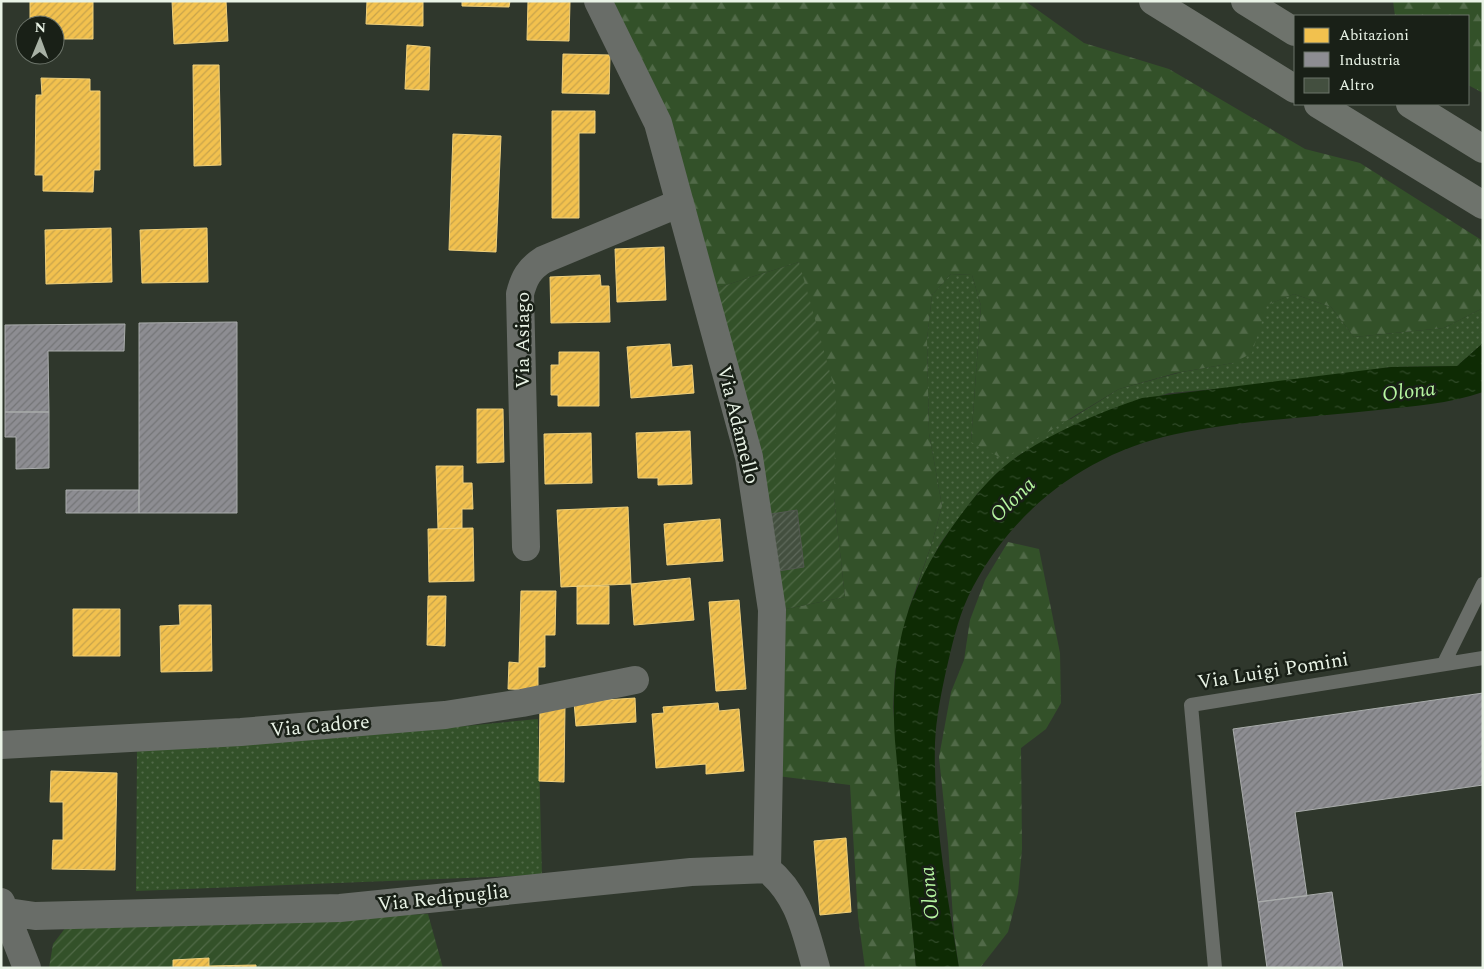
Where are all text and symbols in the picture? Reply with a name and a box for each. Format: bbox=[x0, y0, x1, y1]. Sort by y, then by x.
north arrow bbox=[15, 15, 65, 65]
legend bbox=[1294, 15, 1469, 105]
text: N bbox=[34, 17, 46, 38]
text: Abitazioni bbox=[1339, 24, 1409, 47]
text: Industria bbox=[1339, 49, 1401, 72]
text: Altro bbox=[1339, 74, 1374, 97]
street label: Via Asiago bbox=[508, 292, 538, 388]
street label: Via Adamello bbox=[709, 363, 767, 487]
water label: Olona bbox=[1380, 373, 1438, 411]
water label: Olona bbox=[983, 470, 1044, 530]
street label: Via Luigi Pomini bbox=[1195, 644, 1351, 698]
street label: Via Cadore bbox=[269, 707, 371, 745]
water label: Olona bbox=[911, 864, 949, 921]
street label: Via Redipuglia bbox=[376, 876, 510, 920]

